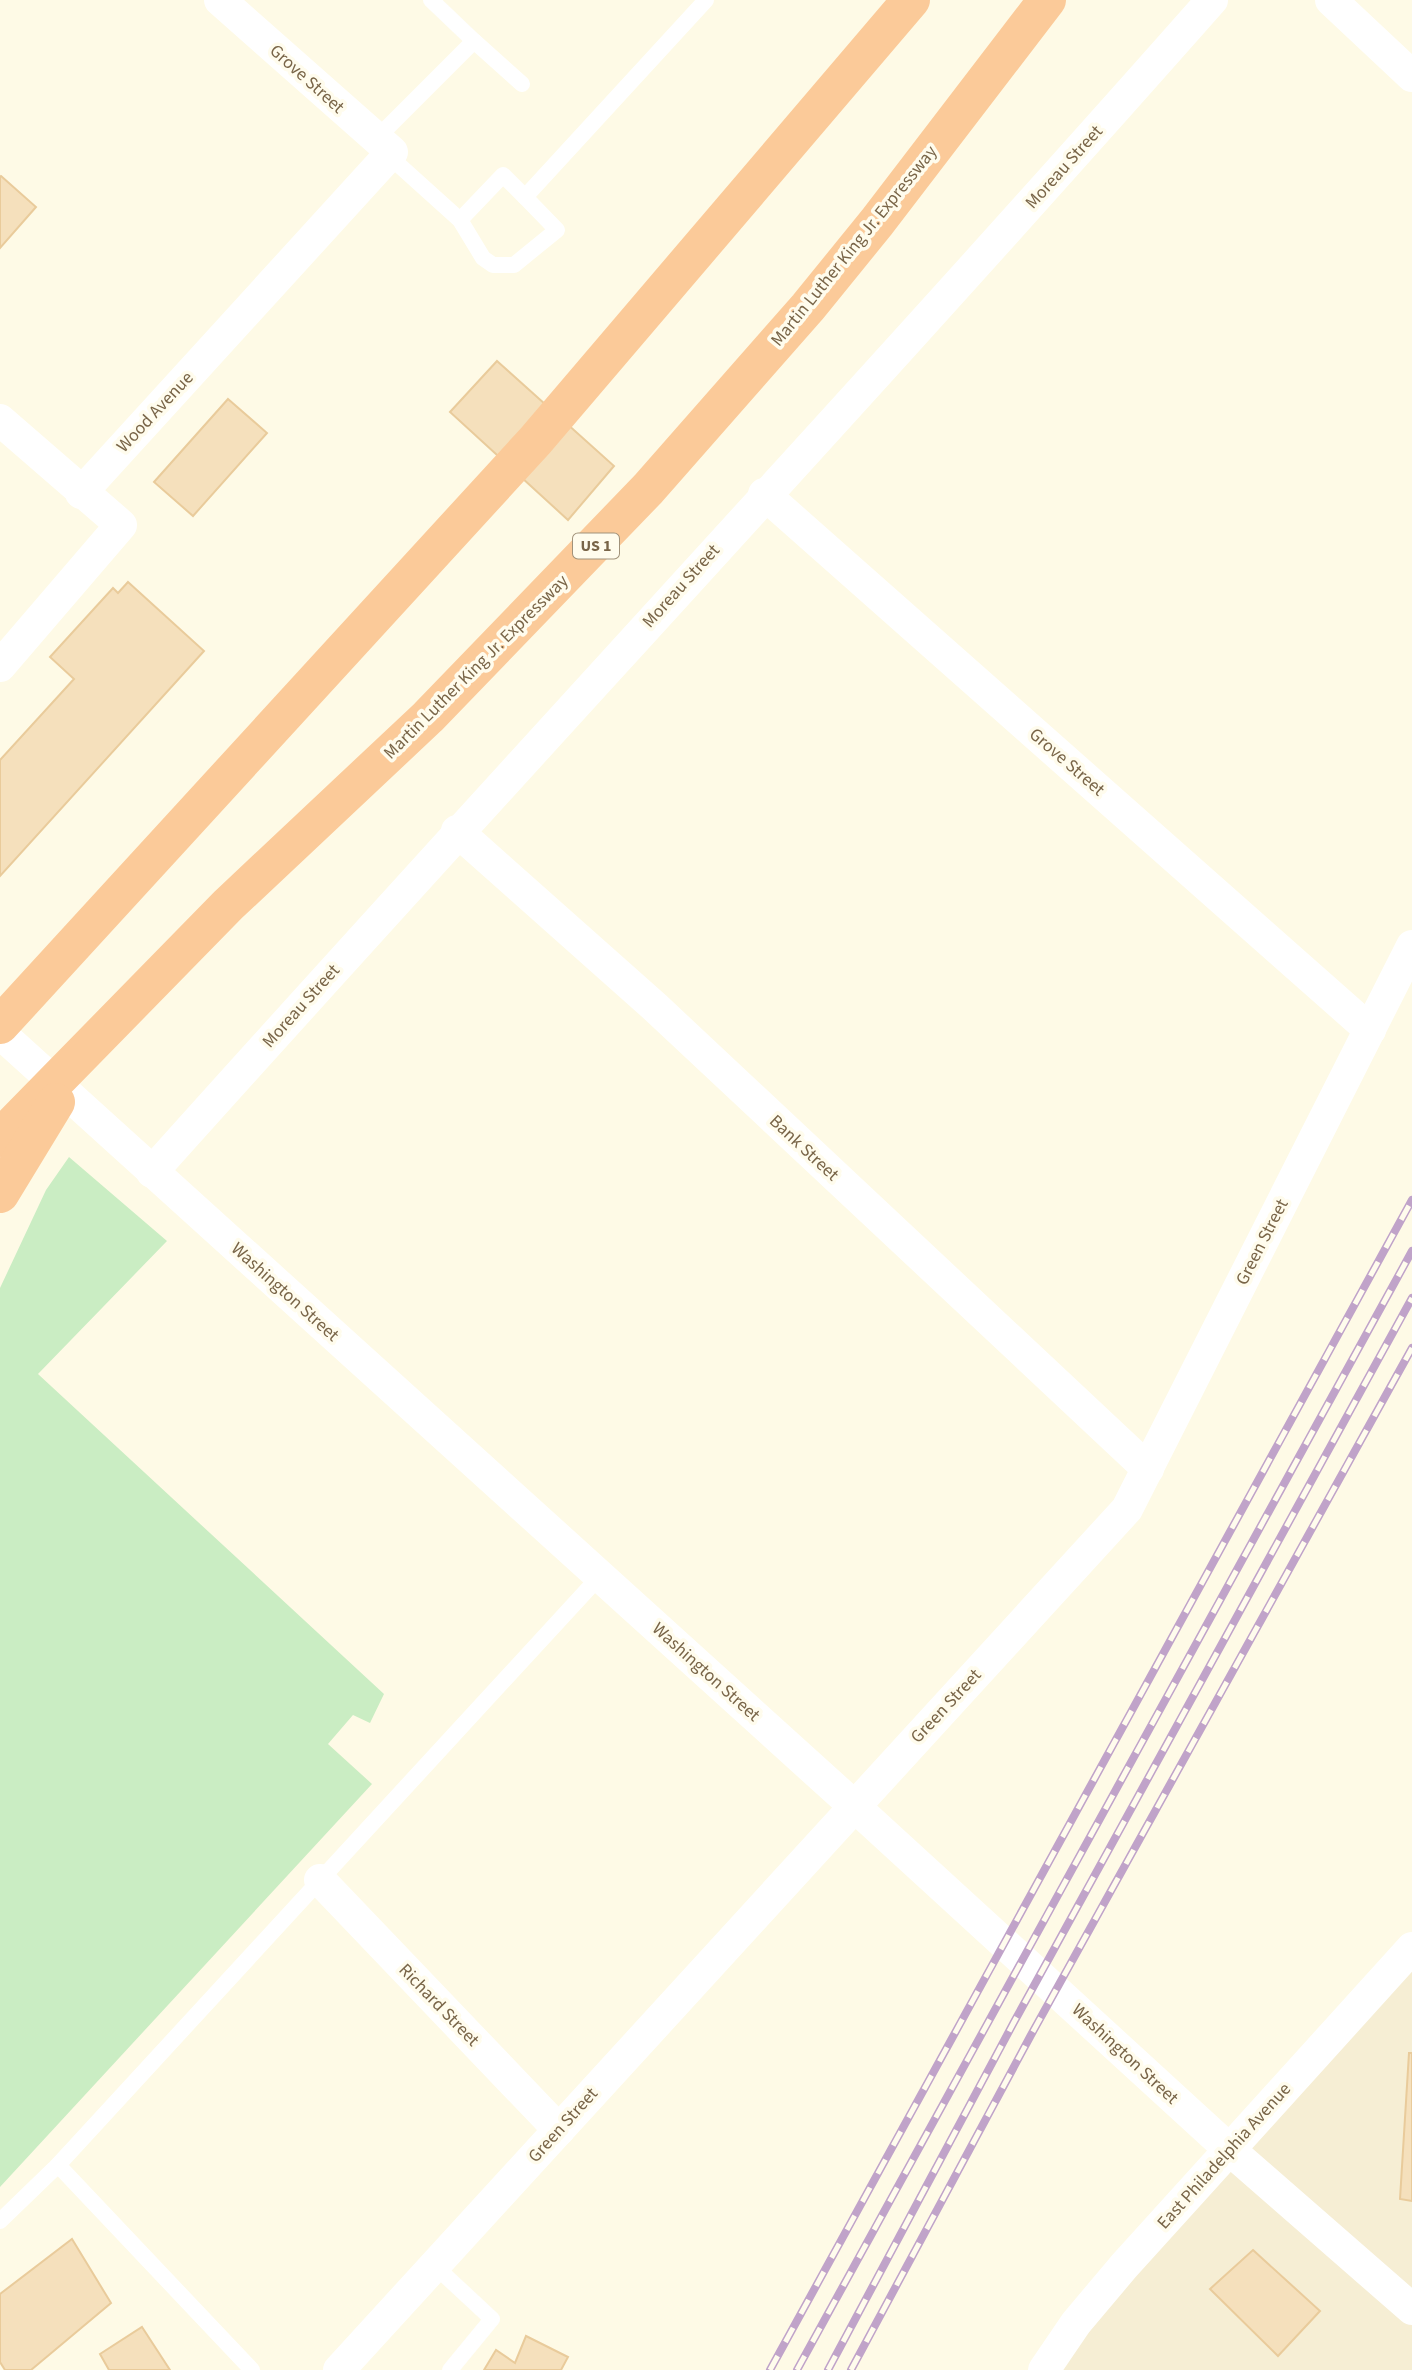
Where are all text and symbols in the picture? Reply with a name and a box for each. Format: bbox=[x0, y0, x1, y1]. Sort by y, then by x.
street label: Grove Street bbox=[264, 39, 350, 119]
street label: Moreau Street bbox=[1020, 120, 1108, 214]
street label: Martin Luther King Jr. Expressway bbox=[765, 140, 943, 352]
street label: Wood Avenue bbox=[111, 366, 199, 458]
road number: US 1 bbox=[573, 534, 619, 558]
street label: Moreau Street bbox=[637, 539, 725, 633]
street label: Martin Luther King Jr. Expressway bbox=[378, 569, 574, 765]
street label: Grove Street bbox=[1024, 722, 1110, 802]
street label: Moreau Street bbox=[257, 959, 345, 1053]
street label: Bank Street bbox=[764, 1109, 844, 1187]
street label: Green Street bbox=[1230, 1195, 1294, 1289]
street label: Washington Street bbox=[225, 1237, 345, 1347]
street label: Washington Street bbox=[646, 1617, 766, 1727]
street label: Green Street bbox=[905, 1663, 987, 1749]
street label: Richard Street bbox=[393, 1958, 485, 2052]
street label: Washington Street bbox=[1066, 1998, 1184, 2110]
street label: East Philadelphia Avenue bbox=[1151, 2077, 1297, 2235]
street label: Green Street bbox=[522, 2082, 604, 2168]

